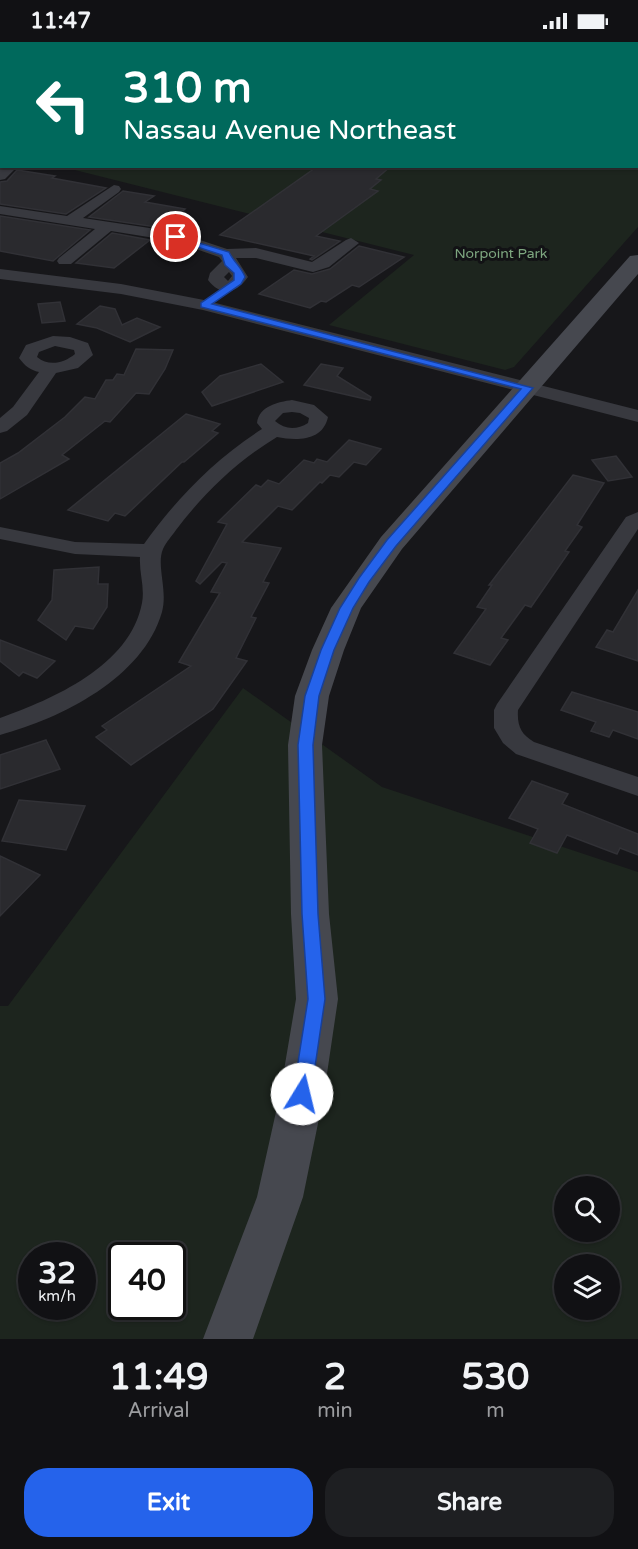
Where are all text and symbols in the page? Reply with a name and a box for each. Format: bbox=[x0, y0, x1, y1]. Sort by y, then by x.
text: 11:47 bbox=[30, 8, 91, 34]
text: 310 m bbox=[123, 63, 252, 114]
icon: left bbox=[24, 66, 102, 144]
text: Nassau Avenue Northeast bbox=[123, 114, 456, 147]
pin bbox=[150, 211, 201, 262]
icon: arrive bbox=[159, 220, 192, 253]
park label: Norpoint Park bbox=[454, 245, 548, 262]
position arrow bbox=[270, 1062, 334, 1126]
map controls bbox=[554, 1176, 620, 1320]
button: search bbox=[554, 1176, 620, 1242]
speed limit sign: 40 bbox=[108, 1242, 186, 1320]
button: layers bbox=[554, 1254, 620, 1320]
text: 32 bbox=[38, 1255, 76, 1292]
text: km/h bbox=[38, 1287, 76, 1305]
text: 11:49 bbox=[109, 1356, 209, 1399]
text: 2 bbox=[324, 1356, 346, 1399]
text: 530 bbox=[461, 1356, 529, 1399]
text: Arrival bbox=[128, 1399, 190, 1423]
text: min bbox=[317, 1399, 353, 1423]
text: m bbox=[486, 1399, 505, 1423]
button: Exit bbox=[24, 1468, 313, 1537]
button: Share bbox=[325, 1468, 614, 1537]

